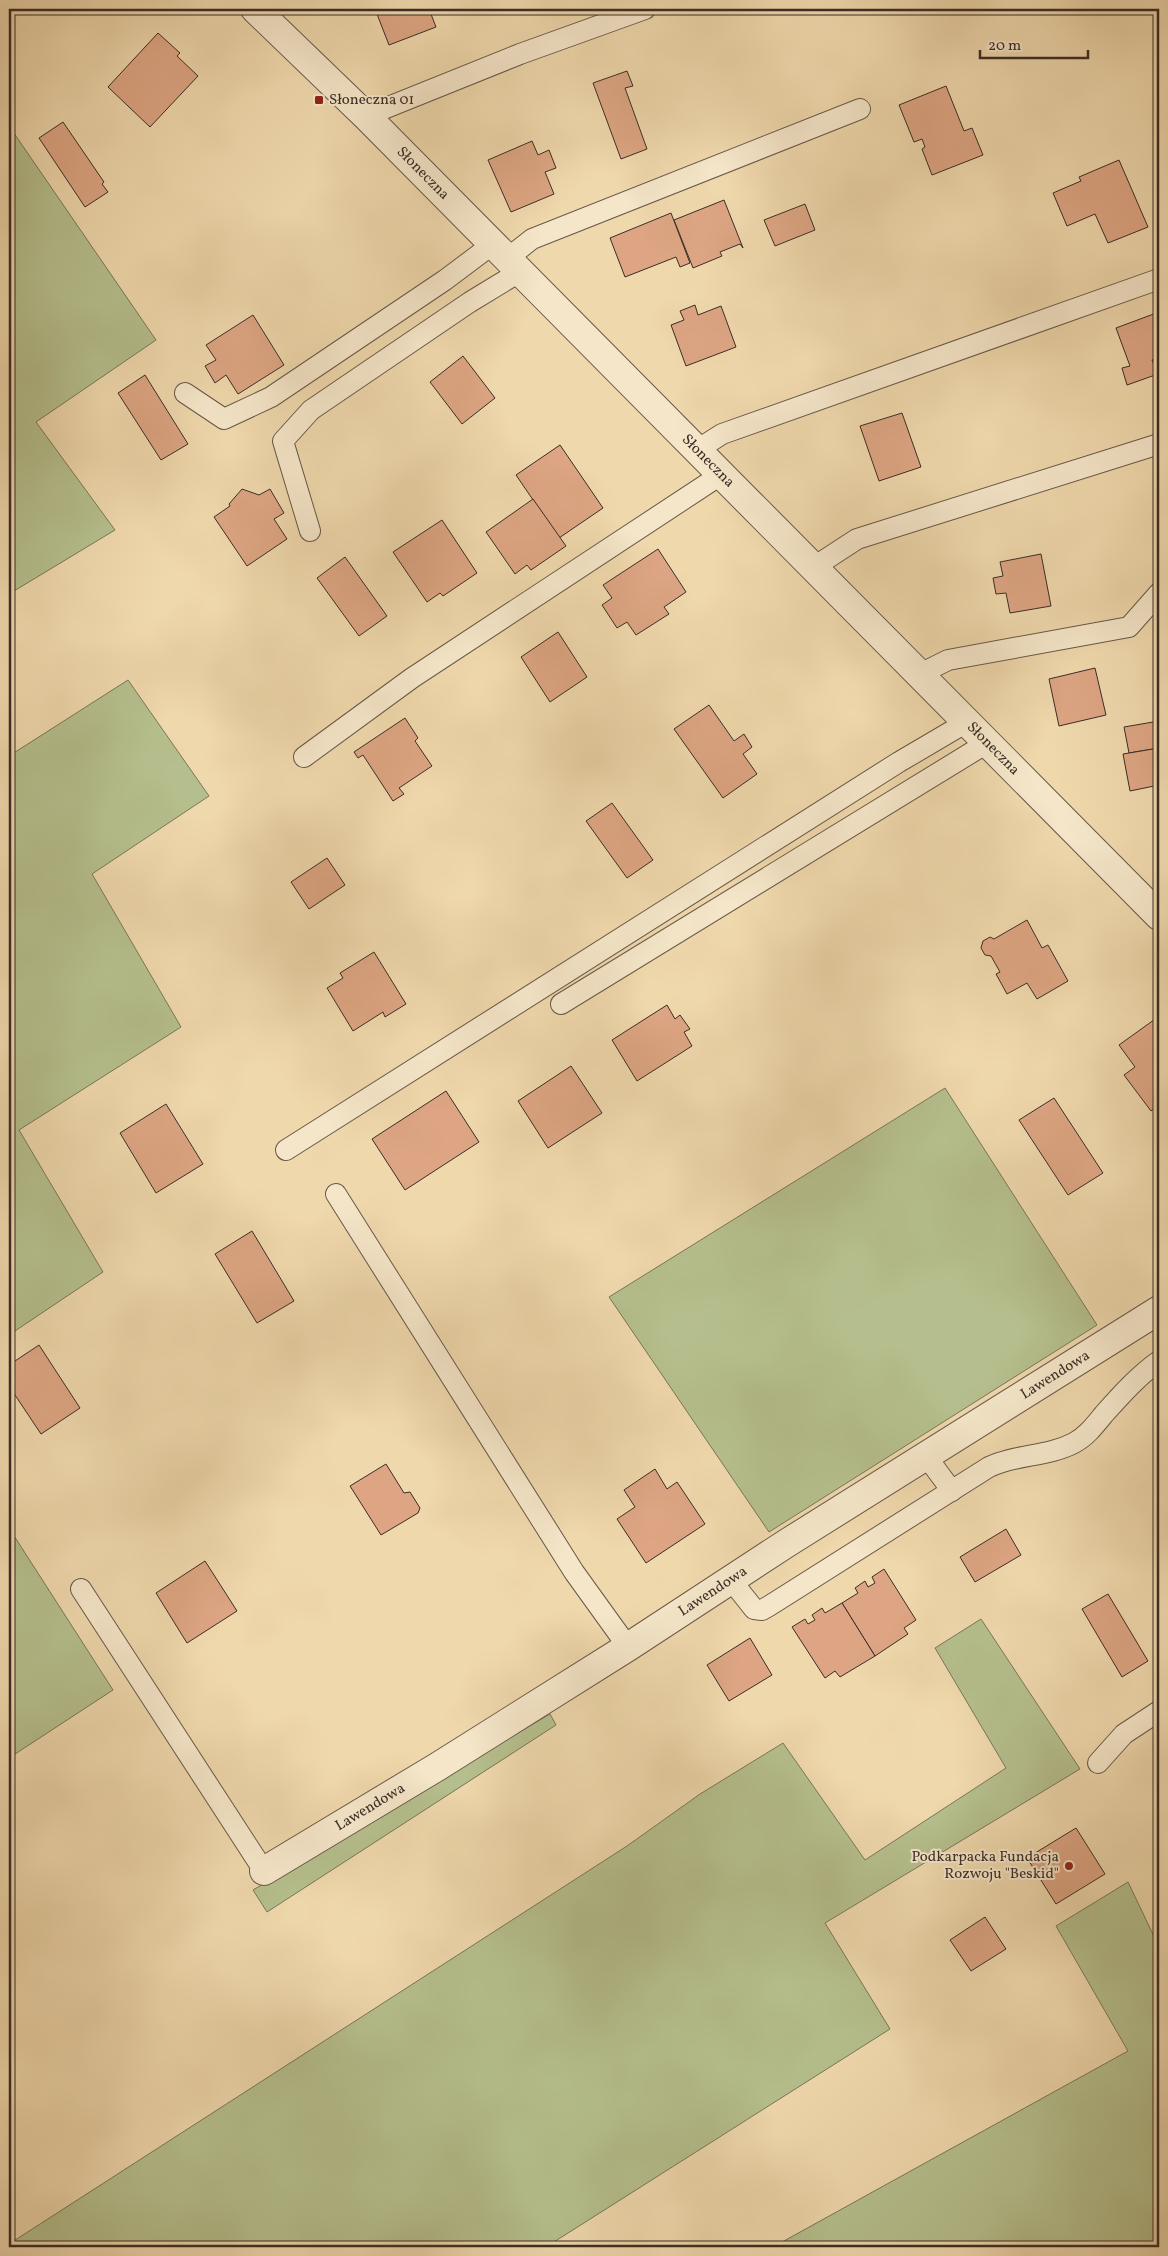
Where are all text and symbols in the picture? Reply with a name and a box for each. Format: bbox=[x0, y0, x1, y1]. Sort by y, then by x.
scale bar bbox=[980, 28, 1088, 60]
text: 20 m bbox=[988, 36, 1021, 57]
place label: Słoneczna 01 bbox=[329, 90, 414, 111]
marker: Słoneczna 01 bbox=[313, 94, 325, 106]
street label: Słoneczna bbox=[392, 142, 454, 205]
street label: Słoneczna bbox=[677, 430, 739, 492]
street label: Słoneczna bbox=[962, 717, 1024, 780]
street label: Lawendowa bbox=[1016, 1345, 1094, 1405]
street label: Lawendowa bbox=[674, 1561, 752, 1622]
street label: Lawendowa bbox=[331, 1778, 409, 1836]
place label: Podkarpacka Fundacja Rozwoju "Beskid" bbox=[911, 1847, 1059, 1885]
marker: Podkarpacka Fundacja Rozwoju "Beskid" bbox=[1063, 1860, 1075, 1872]

